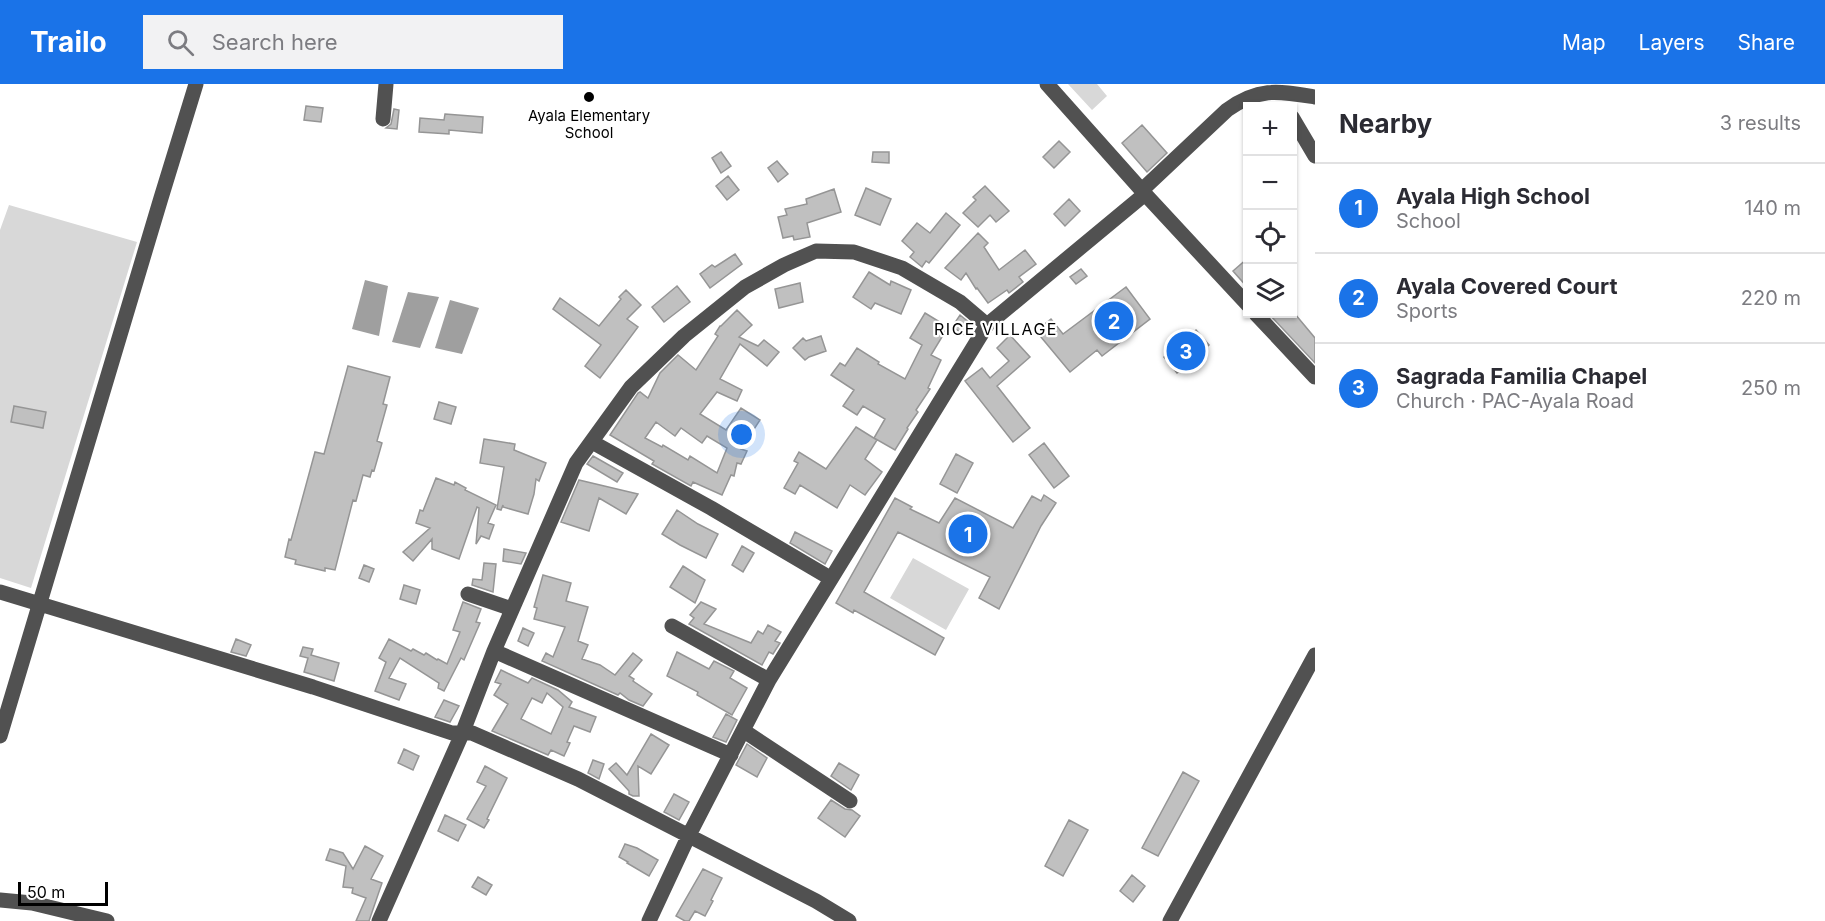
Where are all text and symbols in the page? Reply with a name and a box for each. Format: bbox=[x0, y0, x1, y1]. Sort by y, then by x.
search box bbox=[143, 15, 563, 69]
text: Trailo bbox=[30, 25, 107, 59]
icon: search bbox=[164, 26, 197, 59]
text: Search here bbox=[212, 29, 338, 55]
text: Map bbox=[1562, 30, 1606, 55]
text: Layers bbox=[1639, 30, 1705, 55]
text: Share bbox=[1738, 30, 1795, 55]
marker: Ayala Elementary School bbox=[582, 90, 596, 104]
map controls bbox=[1243, 102, 1297, 318]
button: + bbox=[1243, 102, 1297, 156]
place label: Ayala Elementary School bbox=[528, 106, 651, 142]
text: Nearby bbox=[1339, 108, 1432, 139]
text: 3 results bbox=[1720, 111, 1801, 135]
button: − bbox=[1243, 156, 1297, 210]
text: Ayala High School bbox=[1396, 183, 1590, 209]
text: 1 bbox=[1354, 196, 1363, 220]
text: 140 m bbox=[1744, 196, 1801, 220]
text: School bbox=[1396, 209, 1461, 233]
button: locate bbox=[1243, 210, 1297, 264]
button: layers bbox=[1243, 264, 1297, 318]
text: Ayala Covered Court bbox=[1396, 273, 1617, 299]
text: 2 bbox=[1352, 286, 1365, 310]
text: 220 m bbox=[1741, 286, 1801, 310]
pin: 2 bbox=[1094, 298, 1134, 344]
text: Sports bbox=[1396, 299, 1458, 323]
district label: RICE VILLAGE bbox=[934, 319, 1058, 339]
pin: 3 bbox=[1166, 328, 1206, 374]
text: Sagrada Familia Chapel bbox=[1396, 363, 1647, 389]
text: 3 bbox=[1352, 376, 1365, 400]
text: 250 m bbox=[1741, 376, 1801, 400]
text: Church · PAC-Ayala Road bbox=[1396, 389, 1634, 413]
your location bbox=[727, 420, 756, 449]
pin: 1 bbox=[948, 512, 988, 556]
scale bar bbox=[18, 879, 108, 906]
text: 50 m bbox=[27, 882, 65, 902]

